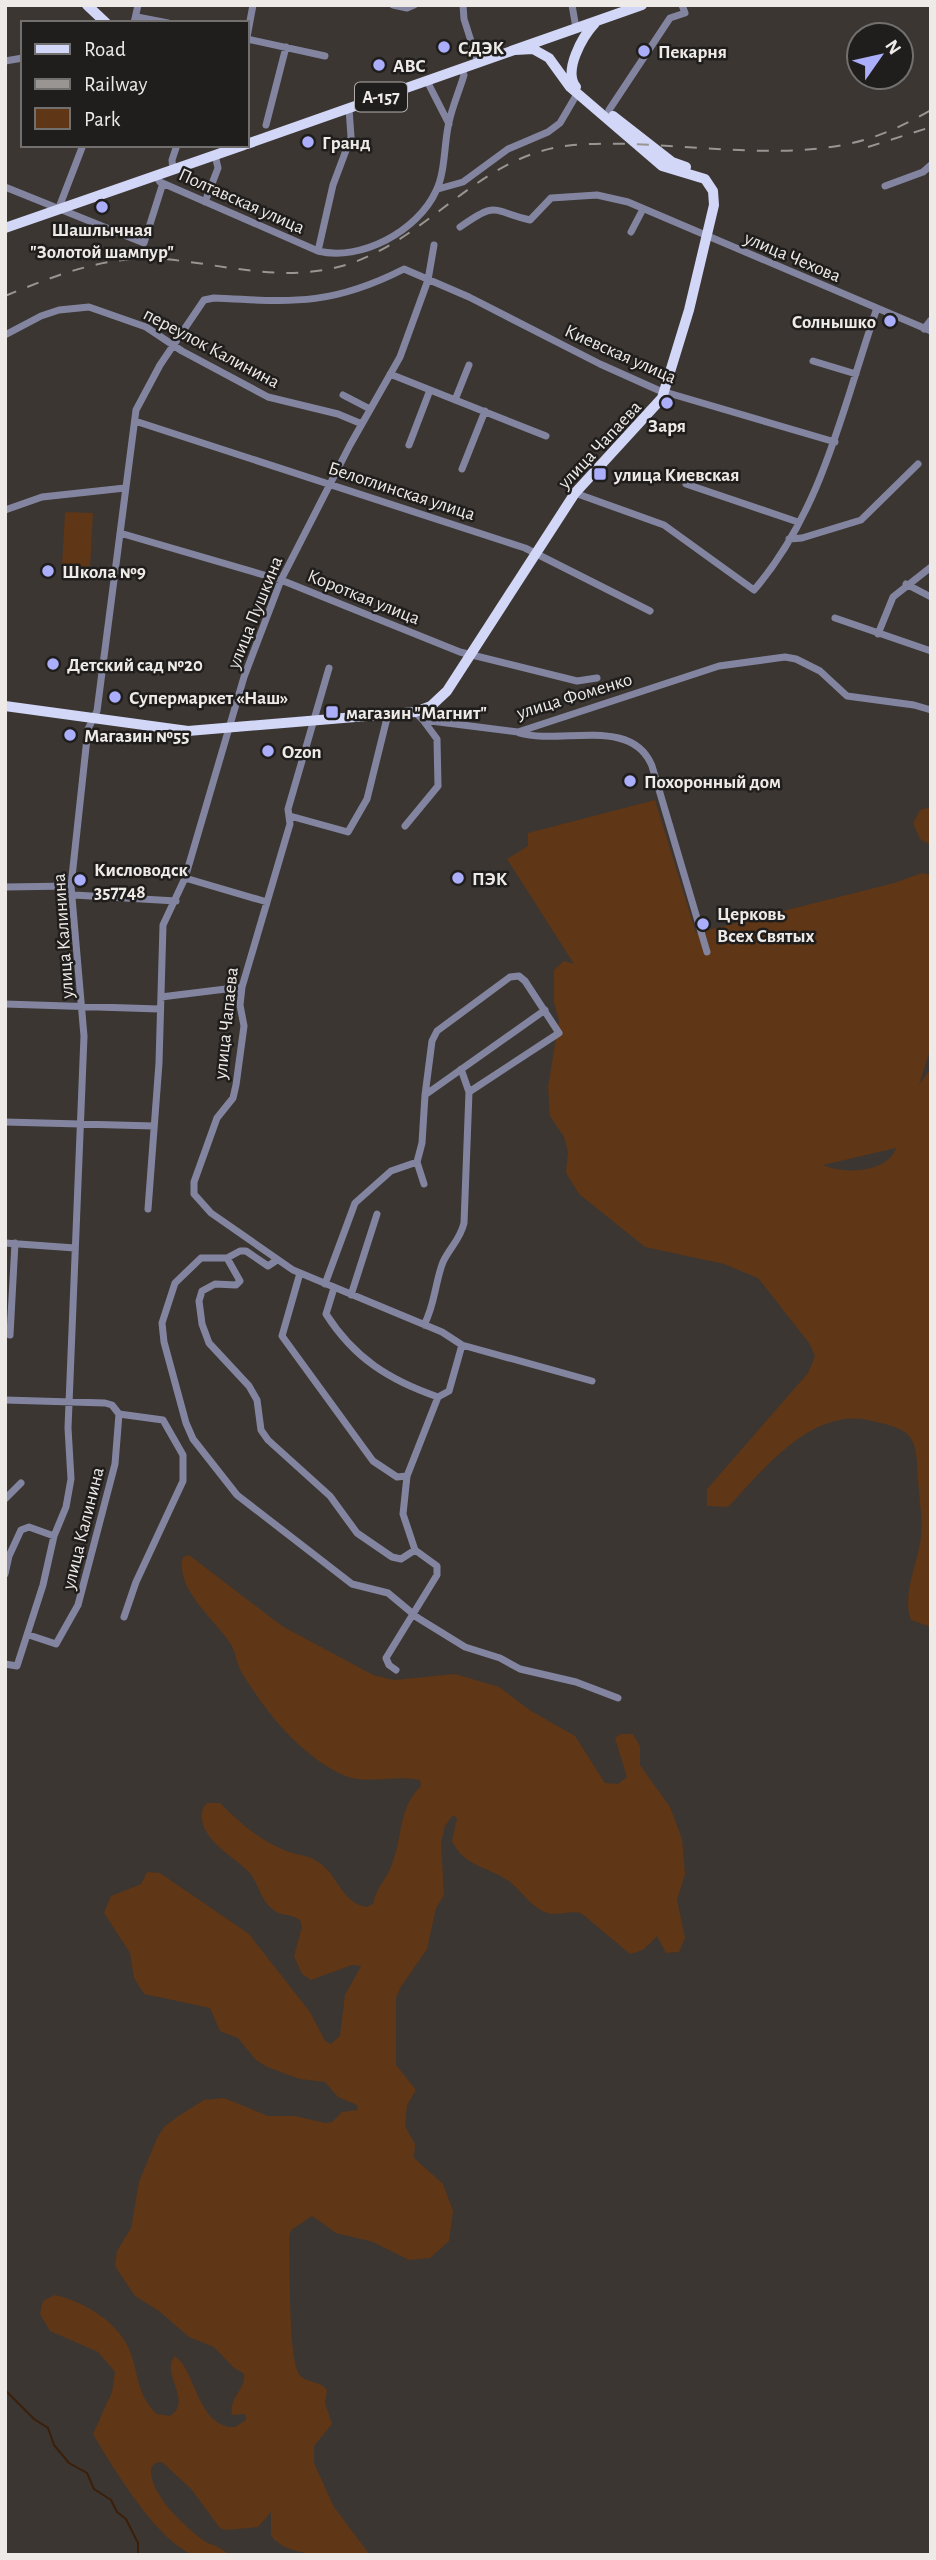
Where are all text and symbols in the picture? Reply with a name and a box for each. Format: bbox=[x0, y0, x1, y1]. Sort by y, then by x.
legend bbox=[21, 21, 248, 147]
north arrow bbox=[845, 21, 915, 91]
text: N bbox=[881, 37, 904, 58]
text: Road bbox=[84, 39, 126, 60]
marker: СДЭК bbox=[436, 39, 452, 55]
place label: СДЭК bbox=[458, 39, 505, 58]
marker: Пекарня bbox=[636, 43, 652, 59]
place label: Пекарня bbox=[658, 43, 727, 62]
marker: ABC bbox=[371, 57, 387, 73]
place label: ABC bbox=[393, 57, 425, 76]
text: Railway bbox=[84, 74, 147, 95]
road number: А-157 bbox=[355, 82, 407, 112]
text: Park bbox=[84, 109, 121, 130]
marker: Гранд bbox=[300, 134, 316, 150]
place label: Гранд bbox=[322, 134, 371, 153]
street label: Полтавская улица bbox=[175, 165, 308, 238]
marker: Шашлычная "Золотой шампур" bbox=[94, 199, 110, 215]
place label: Шашлычная "Золотой шампур" bbox=[30, 221, 174, 262]
street label: улица Чехова bbox=[741, 228, 844, 286]
street label: переулок Калинина bbox=[140, 304, 283, 392]
place label: Солнышко bbox=[792, 313, 876, 332]
marker: Солнышко bbox=[882, 313, 898, 329]
street label: Киевская улица bbox=[562, 321, 679, 388]
marker: Заря bbox=[659, 395, 675, 411]
street label: улица Чапаева bbox=[554, 397, 646, 493]
place label: Заря bbox=[648, 417, 686, 436]
street label: Белоглинская улица bbox=[326, 459, 478, 524]
marker: улица Киевская bbox=[592, 466, 608, 482]
place label: улица Киевская bbox=[613, 466, 739, 485]
street label: улица Пушкина bbox=[224, 553, 287, 672]
marker: Школа №9 bbox=[40, 563, 56, 579]
place label: Школа №9 bbox=[62, 563, 146, 582]
street label: Короткая улица bbox=[305, 566, 423, 629]
marker: Детский сад №20 bbox=[45, 656, 61, 672]
place label: Детский сад №20 bbox=[67, 656, 203, 675]
street label: улица Фоменко bbox=[514, 670, 634, 723]
marker: Супермаркет «Наш» bbox=[107, 689, 123, 705]
place label: Супермаркет «Наш» bbox=[129, 689, 288, 708]
marker: магазин "Магнит" bbox=[324, 704, 340, 720]
place label: магазин "Магнит" bbox=[346, 704, 487, 723]
marker: Магазин №55 bbox=[62, 727, 78, 743]
place label: Магазин №55 bbox=[84, 727, 189, 746]
marker: Ozon bbox=[260, 743, 276, 759]
place label: Ozon bbox=[282, 743, 321, 762]
marker: Похоронный дом bbox=[622, 773, 638, 789]
place label: Похоронный дом bbox=[644, 773, 781, 792]
place label: Кисловодск 357748 bbox=[94, 861, 188, 902]
marker: ПЭК bbox=[450, 870, 466, 886]
place label: ПЭК bbox=[472, 870, 508, 889]
street label: улица Калинина bbox=[50, 872, 77, 1000]
marker: Кисловодск 357748 bbox=[72, 872, 88, 888]
place label: Церковь Всех Святых bbox=[717, 905, 815, 946]
marker: Церковь Всех Святых bbox=[695, 916, 711, 932]
street label: улица Чапаева bbox=[211, 966, 242, 1081]
street label: улица Калинина bbox=[59, 1465, 108, 1592]

